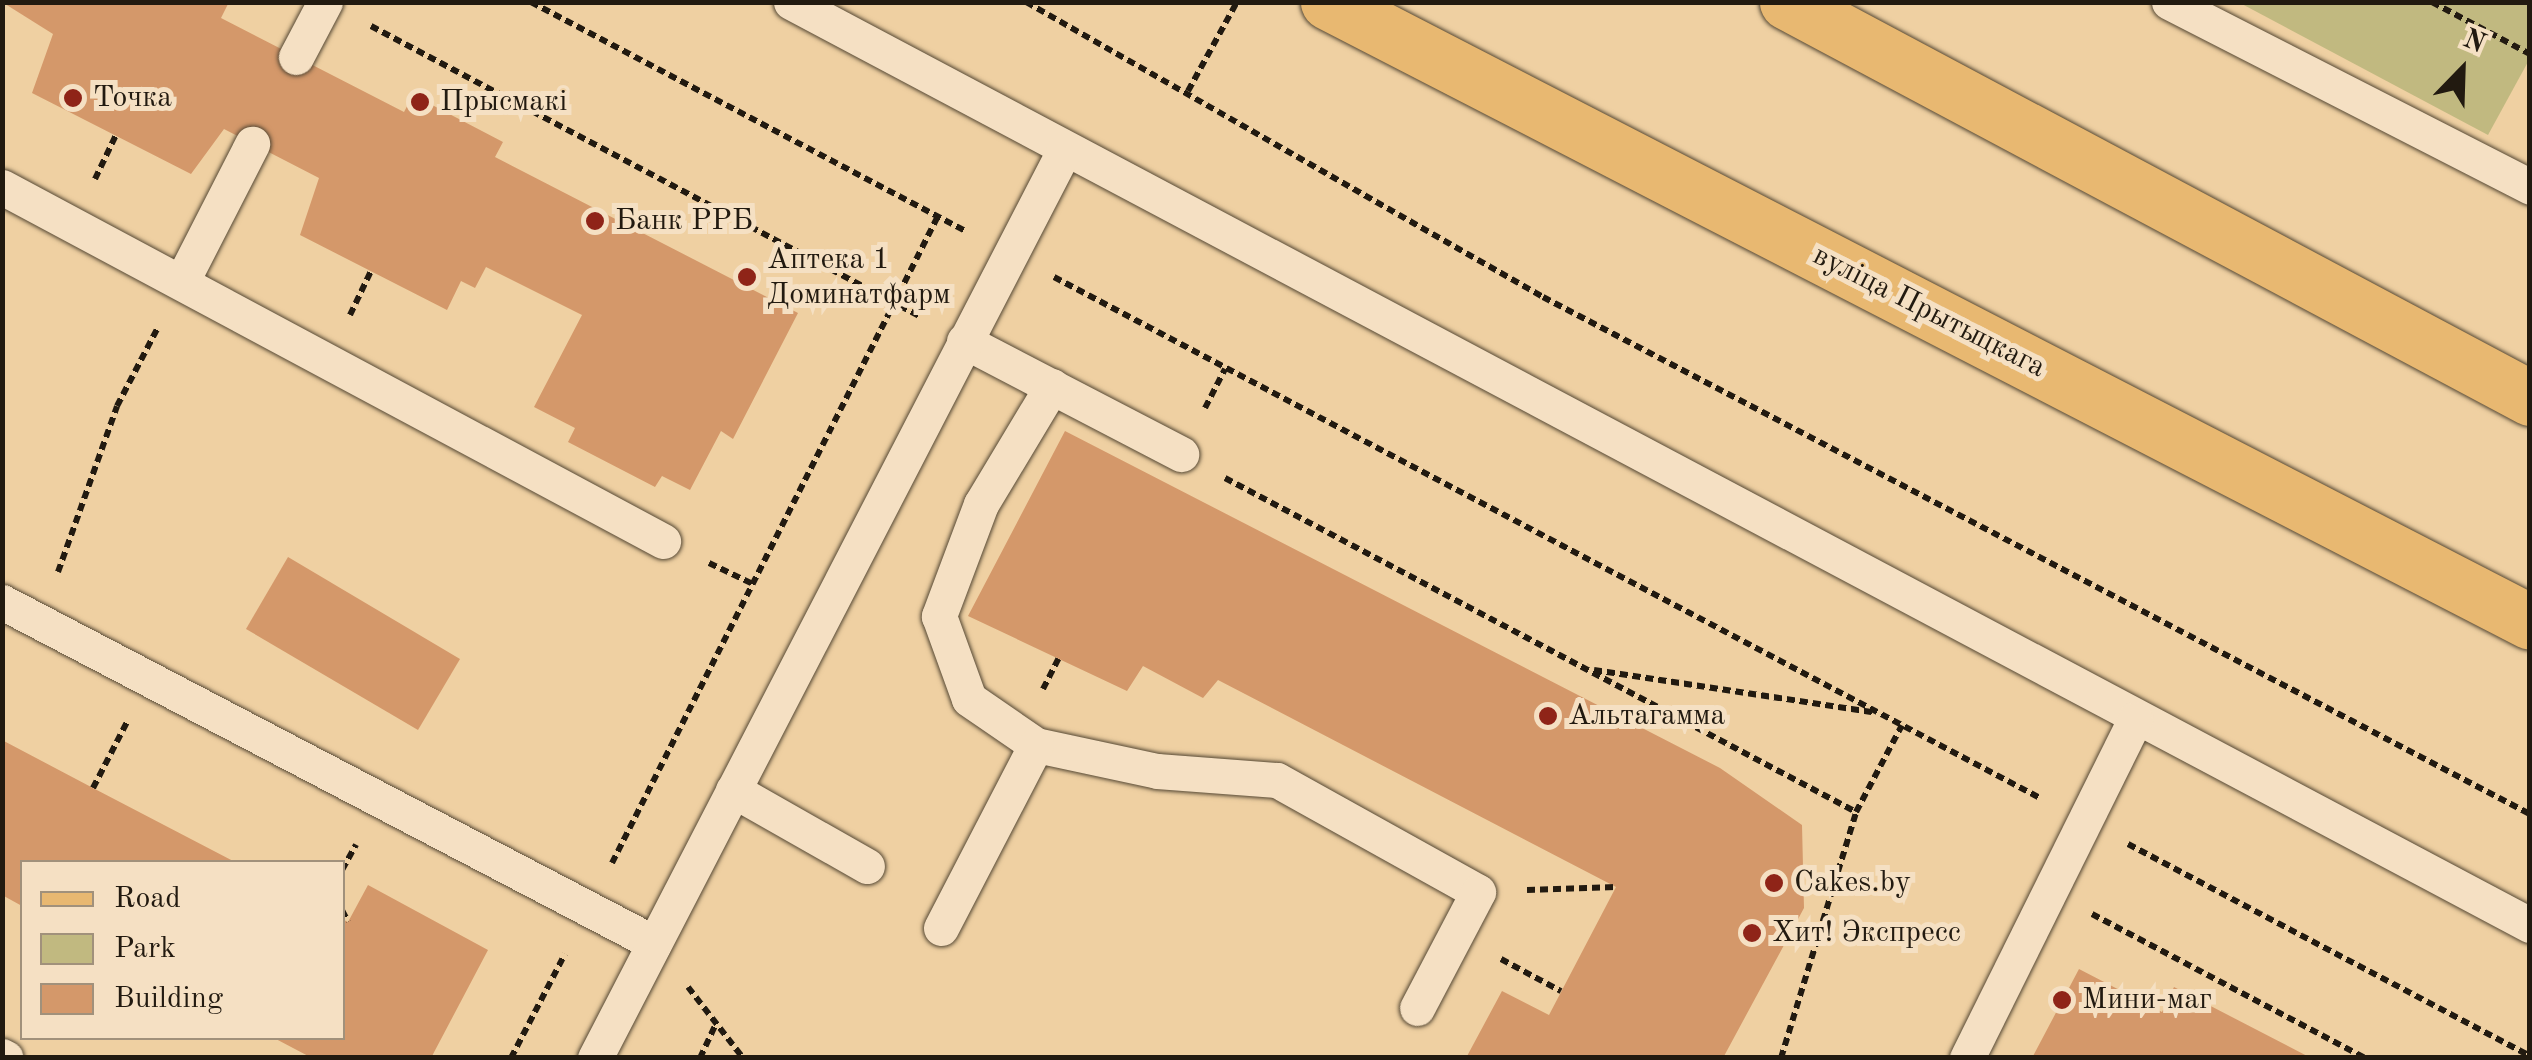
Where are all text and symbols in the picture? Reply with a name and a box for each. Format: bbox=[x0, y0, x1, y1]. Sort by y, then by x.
north arrow bbox=[2412, 20, 2512, 120]
text: N bbox=[2458, 25, 2489, 59]
place label: Точка bbox=[93, 80, 172, 116]
place label: Прысмакі bbox=[440, 84, 567, 120]
marker: Точка bbox=[62, 87, 84, 109]
marker: Прысмакі bbox=[409, 91, 431, 113]
place label: Банк РРБ bbox=[615, 203, 753, 239]
marker: Банк РРБ bbox=[584, 210, 606, 232]
street label: вуліца Прытыцкага bbox=[1807, 238, 2051, 386]
place label: Аптека 1 Доминатфарм bbox=[767, 242, 950, 312]
marker: Аптека 1 Доминатфарм bbox=[736, 266, 758, 288]
place label: Альтагамма bbox=[1568, 698, 1725, 734]
marker: Альтагамма bbox=[1537, 705, 1559, 727]
legend bbox=[20, 860, 345, 1040]
place label: Cakes.by bbox=[1794, 865, 1911, 901]
marker: Cakes.by bbox=[1763, 872, 1785, 894]
text: Road bbox=[114, 884, 181, 914]
place label: Хит! Экспресс bbox=[1772, 915, 1961, 951]
marker: Хит! Экспресс bbox=[1741, 922, 1763, 944]
text: Park bbox=[114, 934, 176, 964]
place label: Мини-маг bbox=[2082, 982, 2212, 1018]
text: Building bbox=[114, 984, 223, 1014]
marker: Мини-маг bbox=[2051, 989, 2073, 1011]

